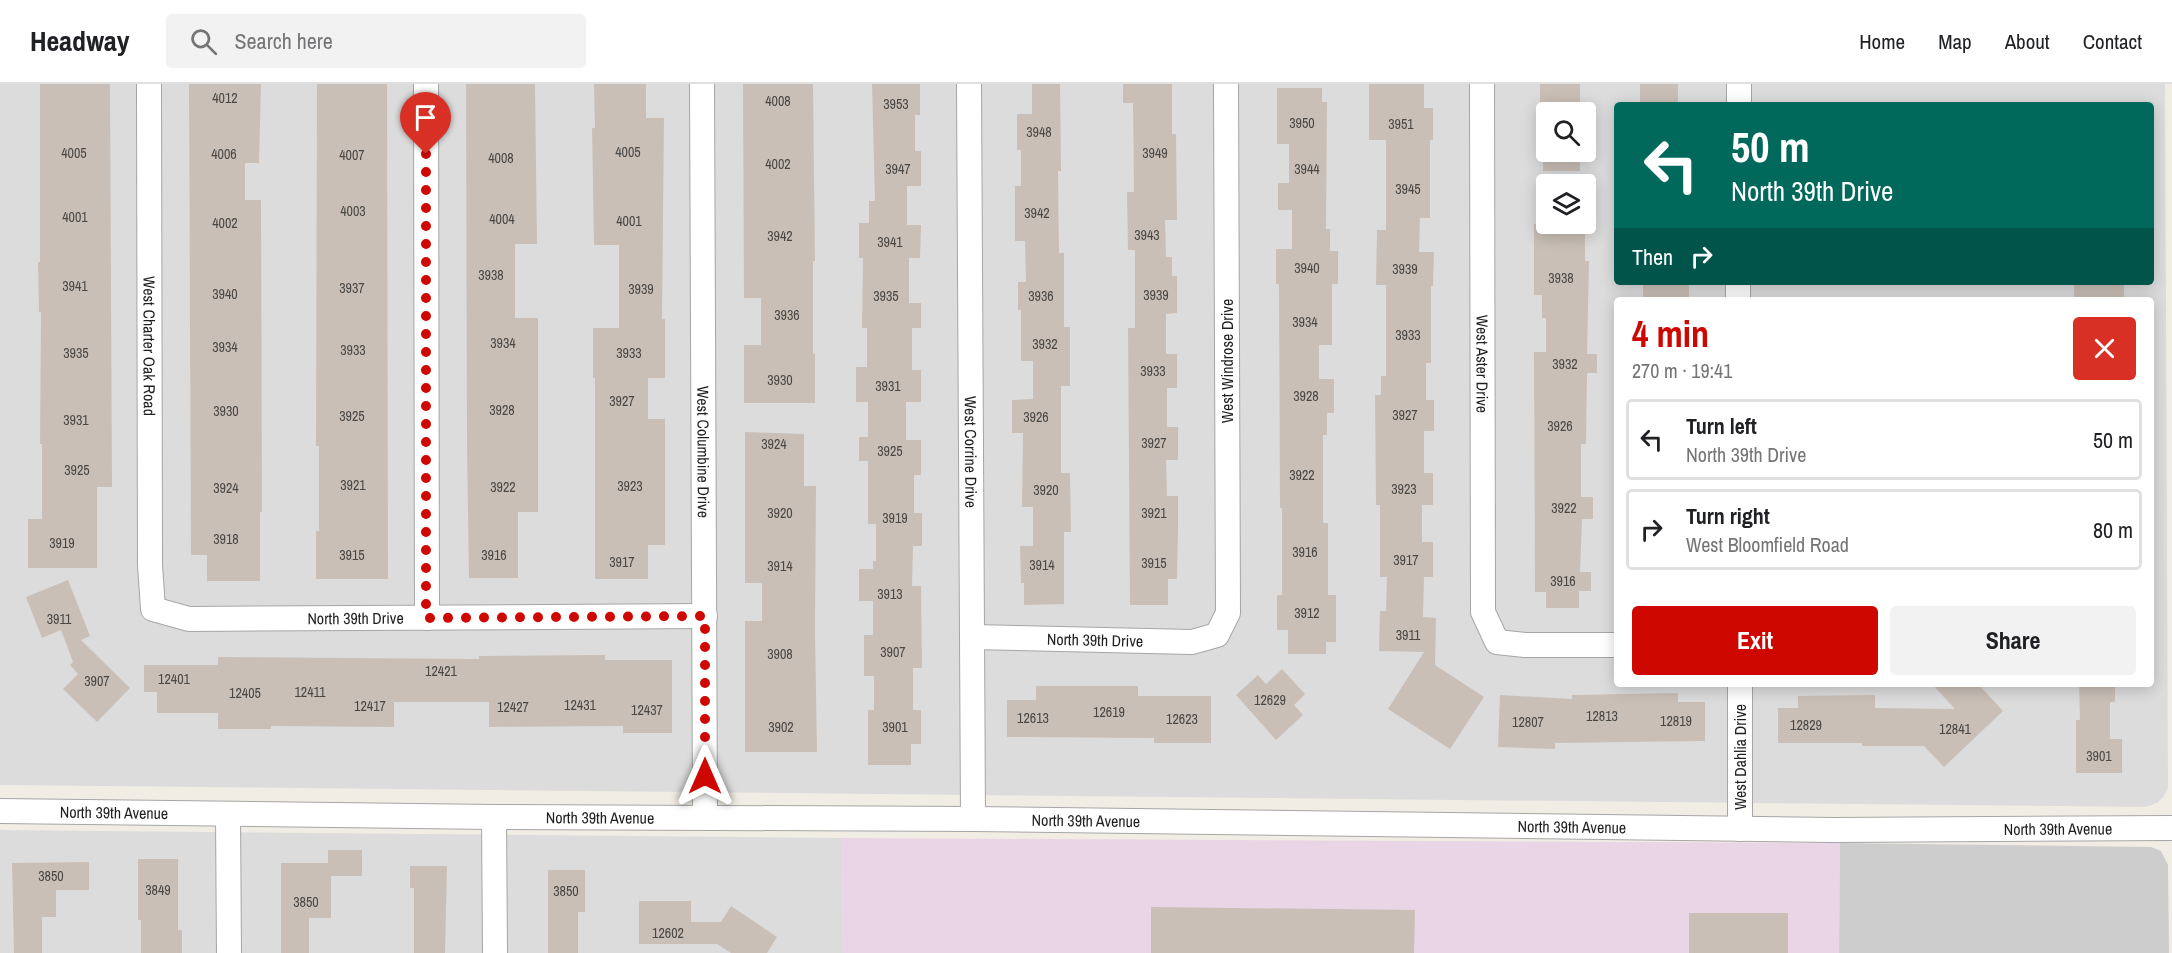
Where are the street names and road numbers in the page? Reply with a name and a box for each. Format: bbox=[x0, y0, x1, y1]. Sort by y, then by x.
street label: West Charter Oak Road bbox=[138, 276, 161, 416]
street label: West Windrose Drive bbox=[1216, 299, 1238, 423]
street label: West Aster Drive bbox=[1471, 315, 1494, 413]
street label: West Columbine Drive bbox=[692, 386, 715, 518]
street label: West Corrine Drive bbox=[960, 396, 982, 508]
street label: North 39th Drive bbox=[307, 607, 404, 629]
street label: North 39th Drive bbox=[1047, 628, 1143, 652]
street label: West Dahlia Drive bbox=[1729, 704, 1751, 810]
street label: North 39th Avenue bbox=[60, 801, 168, 824]
street label: North 39th Avenue bbox=[546, 806, 654, 829]
street label: North 39th Avenue bbox=[1032, 809, 1140, 832]
street label: North 39th Avenue bbox=[1518, 815, 1626, 838]
street label: North 39th Avenue bbox=[2004, 817, 2112, 840]

